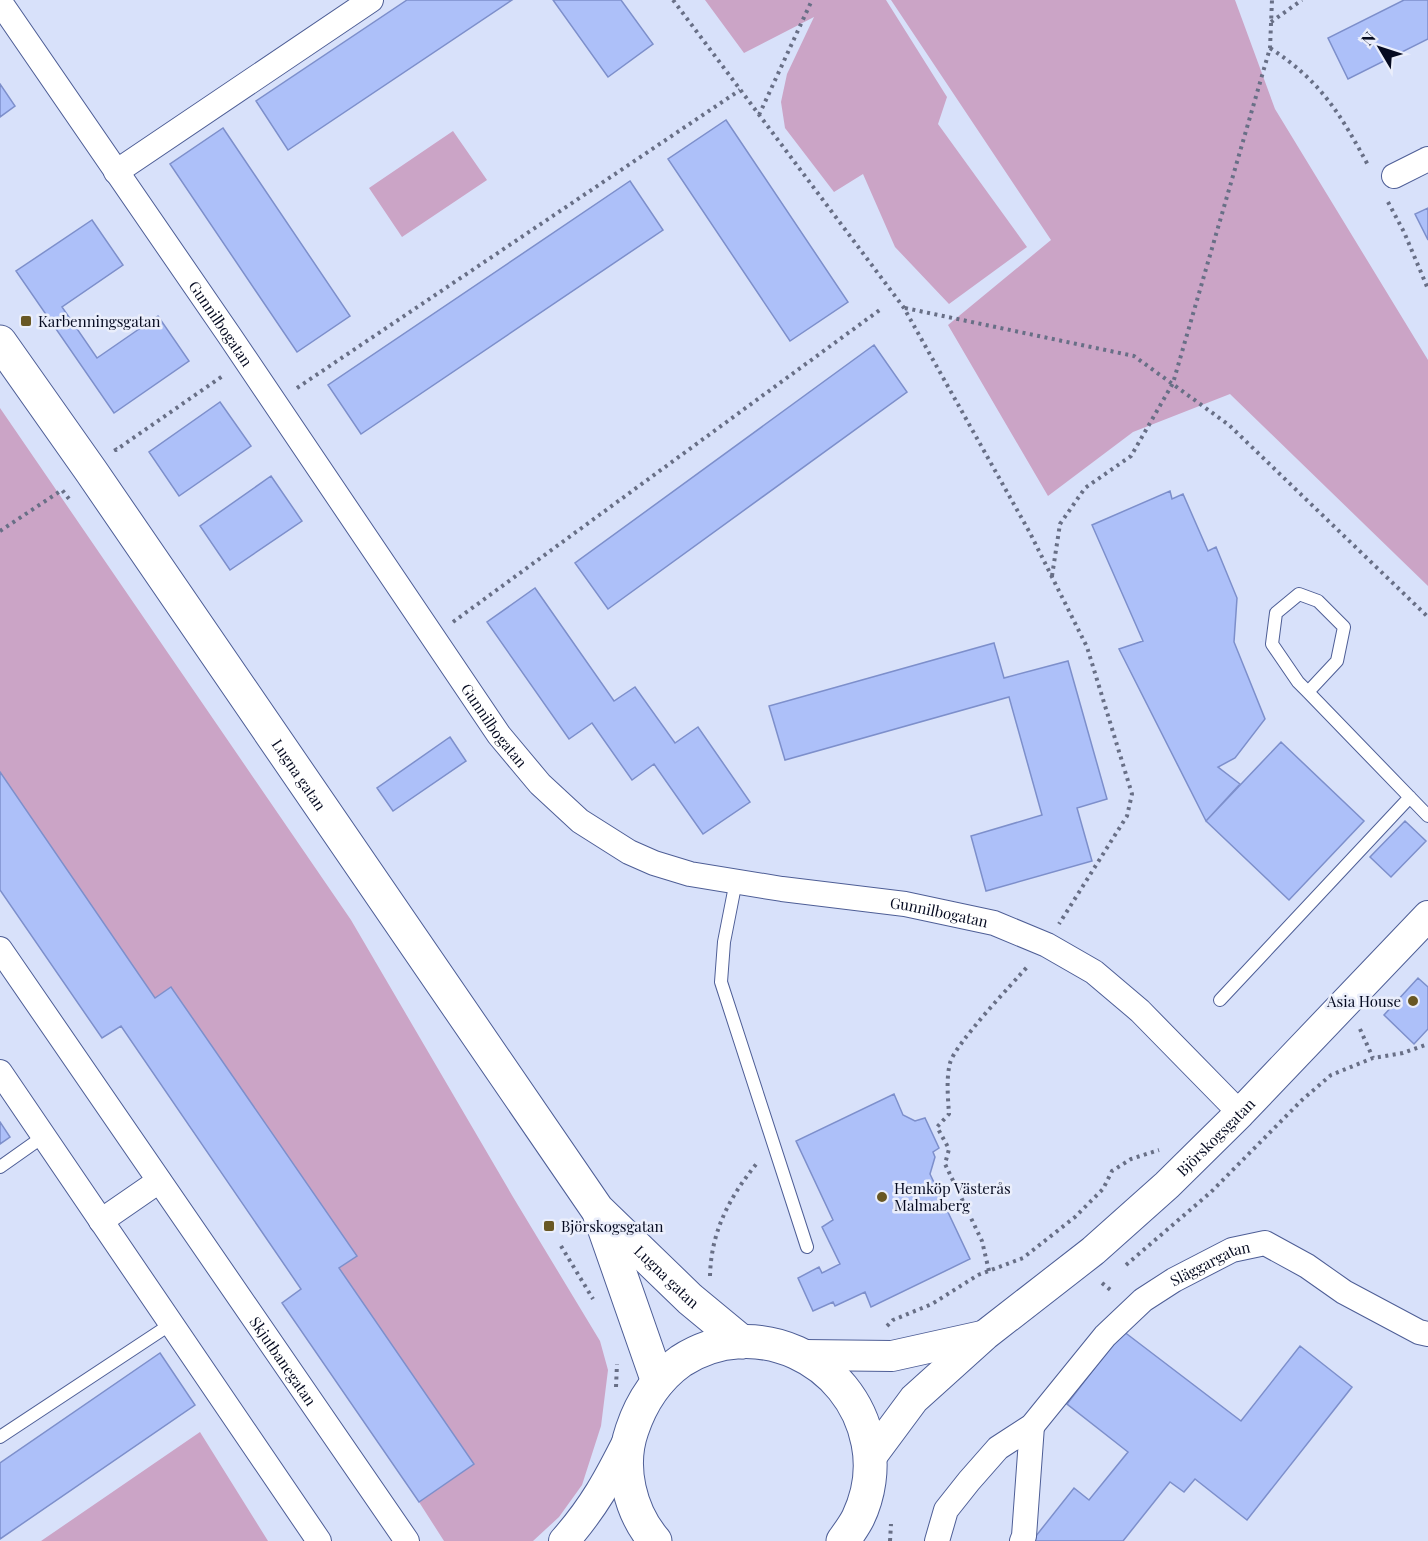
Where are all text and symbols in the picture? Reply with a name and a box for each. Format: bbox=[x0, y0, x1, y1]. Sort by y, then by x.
north arrow bbox=[1350, 18, 1410, 78]
text: N bbox=[1356, 27, 1380, 49]
street label: Gunnilbogatan bbox=[185, 277, 257, 370]
place label: Karbenningsgatan bbox=[38, 311, 160, 331]
marker: Karbenningsgatan bbox=[19, 314, 33, 328]
street label: Gunnilbogatan bbox=[457, 679, 532, 771]
street label: Lugna gatan bbox=[268, 735, 331, 814]
street label: Gunnilbogatan bbox=[889, 892, 990, 931]
place label: Asia House bbox=[1326, 991, 1401, 1011]
marker: Asia House bbox=[1406, 994, 1420, 1008]
street label: Björskogsgatan bbox=[1172, 1094, 1259, 1180]
place label: Hemköp Västerås Malmaberg bbox=[894, 1178, 1011, 1215]
marker: Hemköp Västerås Malmaberg bbox=[875, 1190, 889, 1204]
place label: Björskogsgatan bbox=[561, 1216, 663, 1236]
marker: Björskogsgatan bbox=[542, 1219, 556, 1233]
street label: Släggargatan bbox=[1167, 1236, 1252, 1290]
street label: Lugna gatan bbox=[630, 1241, 703, 1313]
street label: Skjutbanegatan bbox=[246, 1313, 321, 1410]

